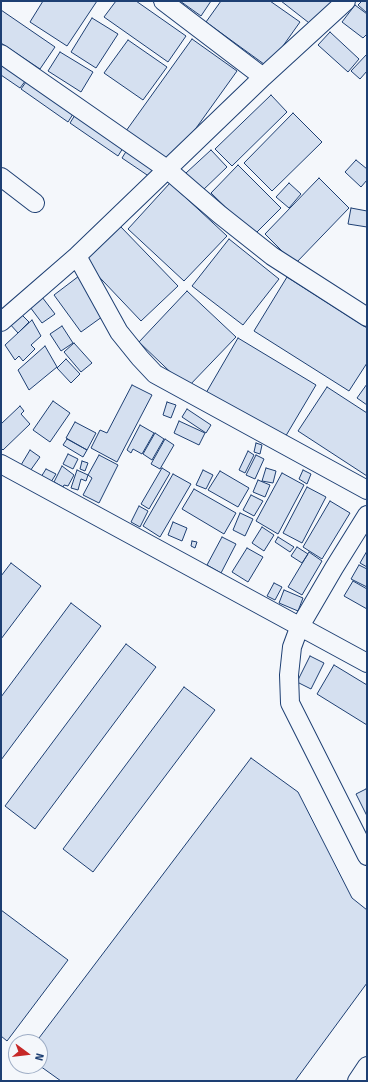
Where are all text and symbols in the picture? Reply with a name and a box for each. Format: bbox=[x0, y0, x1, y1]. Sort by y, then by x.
north arrow bbox=[8, 1034, 48, 1074]
text: N bbox=[32, 1052, 46, 1062]

